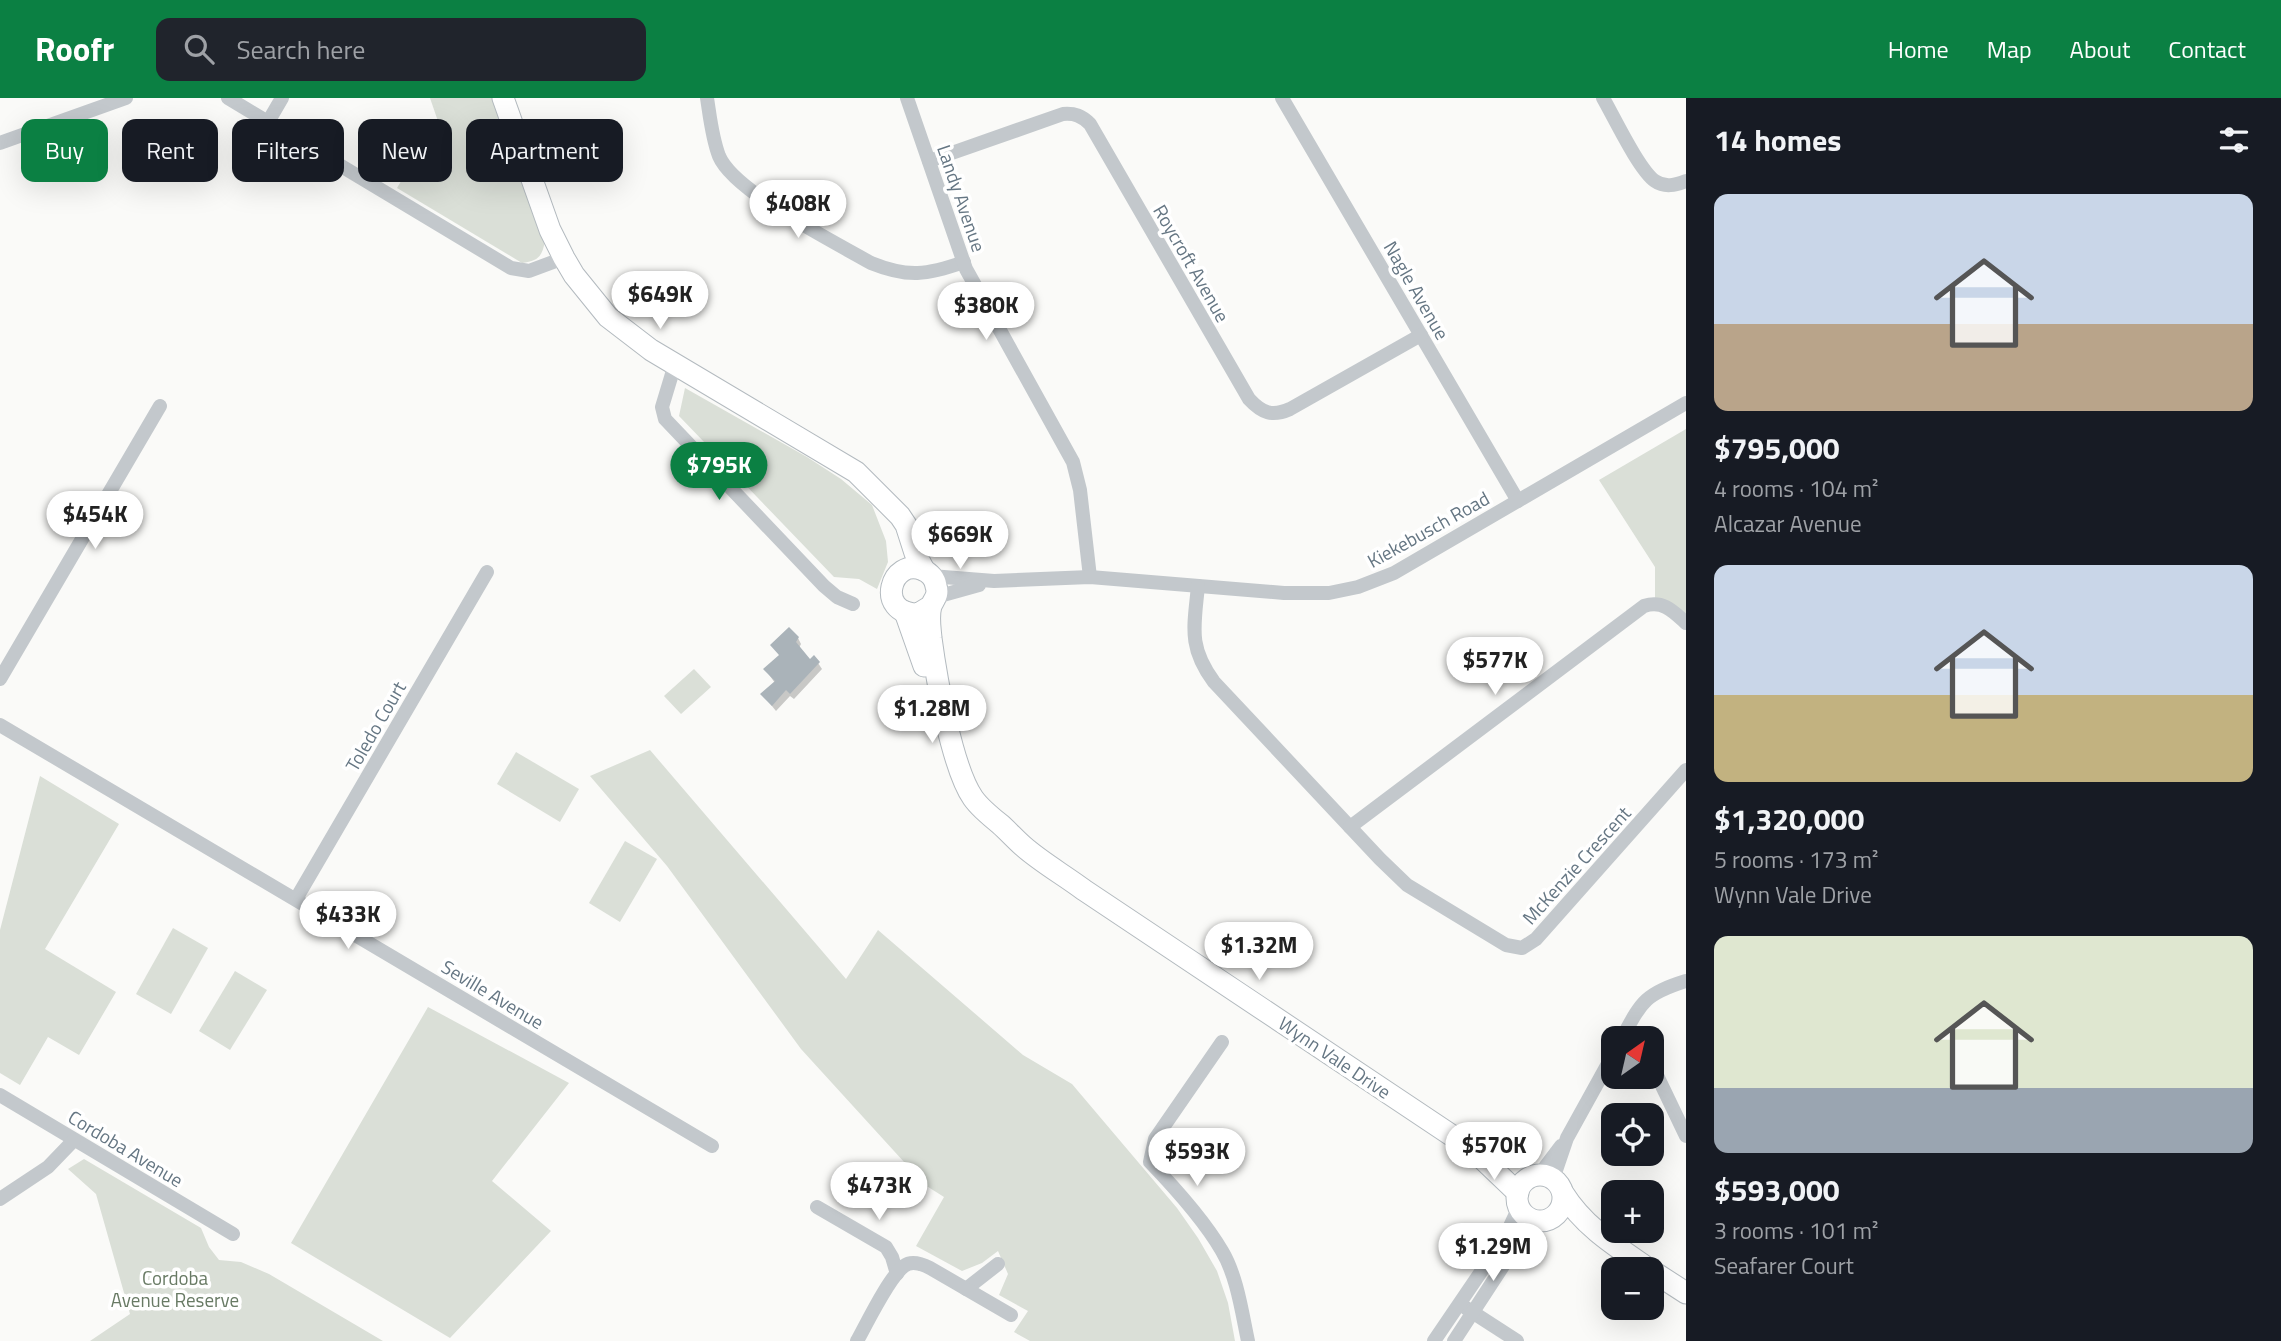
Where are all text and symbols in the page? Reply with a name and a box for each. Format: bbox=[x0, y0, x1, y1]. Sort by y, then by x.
search box bbox=[156, 18, 646, 81]
text: Roofr bbox=[35, 24, 114, 74]
icon: search bbox=[180, 30, 218, 68]
text: Search here bbox=[236, 30, 365, 69]
text: Home bbox=[1888, 31, 1949, 67]
text: Map bbox=[1987, 31, 2032, 67]
text: About bbox=[2070, 31, 2130, 67]
text: Contact bbox=[2168, 31, 2246, 67]
text: 14 homes bbox=[1714, 117, 1841, 163]
chip: Buy bbox=[21, 119, 108, 182]
chip: Rent bbox=[122, 119, 218, 182]
chip: Filters bbox=[232, 119, 344, 182]
chip: New bbox=[358, 119, 452, 182]
chip: Apartment bbox=[466, 119, 623, 182]
icon: filters bbox=[2215, 121, 2253, 159]
street label: Landy Avenue bbox=[930, 140, 994, 256]
pin: $408K bbox=[749, 180, 847, 240]
text: $408K bbox=[765, 185, 831, 220]
street label: Roycroft Avenue bbox=[1147, 199, 1237, 327]
street label: Nagle Avenue bbox=[1377, 235, 1457, 345]
icon: home bbox=[1921, 240, 2047, 366]
pin: $649K bbox=[611, 272, 709, 331]
text: $649K bbox=[627, 276, 693, 311]
pin: $380K bbox=[937, 282, 1035, 342]
text: $380K bbox=[953, 287, 1019, 322]
text: $795,000 bbox=[1714, 425, 1840, 471]
pin: $795K bbox=[670, 442, 768, 502]
text: $795K bbox=[686, 447, 752, 482]
text: 4 rooms · 104 m² bbox=[1714, 471, 1878, 506]
street label: Kiekebusch Road bbox=[1362, 483, 1494, 575]
pin: $454K bbox=[46, 491, 144, 551]
text: $454K bbox=[62, 496, 128, 531]
text: Alcazar Avenue bbox=[1714, 506, 1862, 541]
pin: $669K bbox=[911, 512, 1009, 571]
text: $669K bbox=[927, 516, 993, 551]
icon: home bbox=[1921, 611, 2047, 737]
pin: $577K bbox=[1446, 638, 1544, 697]
text: $577K bbox=[1462, 642, 1528, 677]
street label: Toledo Court bbox=[337, 675, 413, 777]
pin: $1.28M bbox=[875, 686, 989, 745]
text: $1.28M bbox=[893, 690, 971, 725]
text: $1,320,000 bbox=[1714, 796, 1864, 842]
street label: McKenzie Crescent bbox=[1515, 799, 1637, 931]
text: 5 rooms · 173 m² bbox=[1714, 842, 1878, 877]
text: Wynn Vale Drive bbox=[1714, 877, 1872, 912]
pin: $433K bbox=[299, 892, 397, 951]
text: $433K bbox=[315, 896, 381, 931]
pin: $1.32M bbox=[1202, 922, 1316, 982]
text: $1.32M bbox=[1220, 927, 1298, 962]
street label: Seville Avenue bbox=[436, 952, 550, 1036]
icon: home bbox=[1921, 982, 2047, 1108]
street label: Wynn Vale Drive bbox=[1273, 1009, 1397, 1105]
north arrow bbox=[1601, 1026, 1664, 1088]
map controls bbox=[1601, 1026, 1664, 1320]
street label: Cordoba Avenue bbox=[63, 1102, 189, 1194]
button: locate bbox=[1601, 1103, 1664, 1166]
pin: $570K bbox=[1445, 1122, 1543, 1182]
text: $570K bbox=[1461, 1127, 1527, 1162]
pin: $593K bbox=[1148, 1128, 1246, 1188]
text: $593K bbox=[1164, 1133, 1230, 1168]
pin: $473K bbox=[830, 1162, 928, 1222]
text: $473K bbox=[846, 1167, 912, 1202]
text: $593,000 bbox=[1714, 1167, 1840, 1213]
button: + bbox=[1601, 1180, 1664, 1243]
text: 3 rooms · 101 m² bbox=[1714, 1213, 1878, 1248]
pin: $1.29M bbox=[1436, 1224, 1550, 1283]
text: $1.29M bbox=[1454, 1228, 1532, 1263]
text: Seafarer Court bbox=[1714, 1248, 1854, 1283]
button: − bbox=[1601, 1257, 1664, 1320]
park label: Cordoba Avenue Reserve bbox=[111, 1263, 239, 1314]

